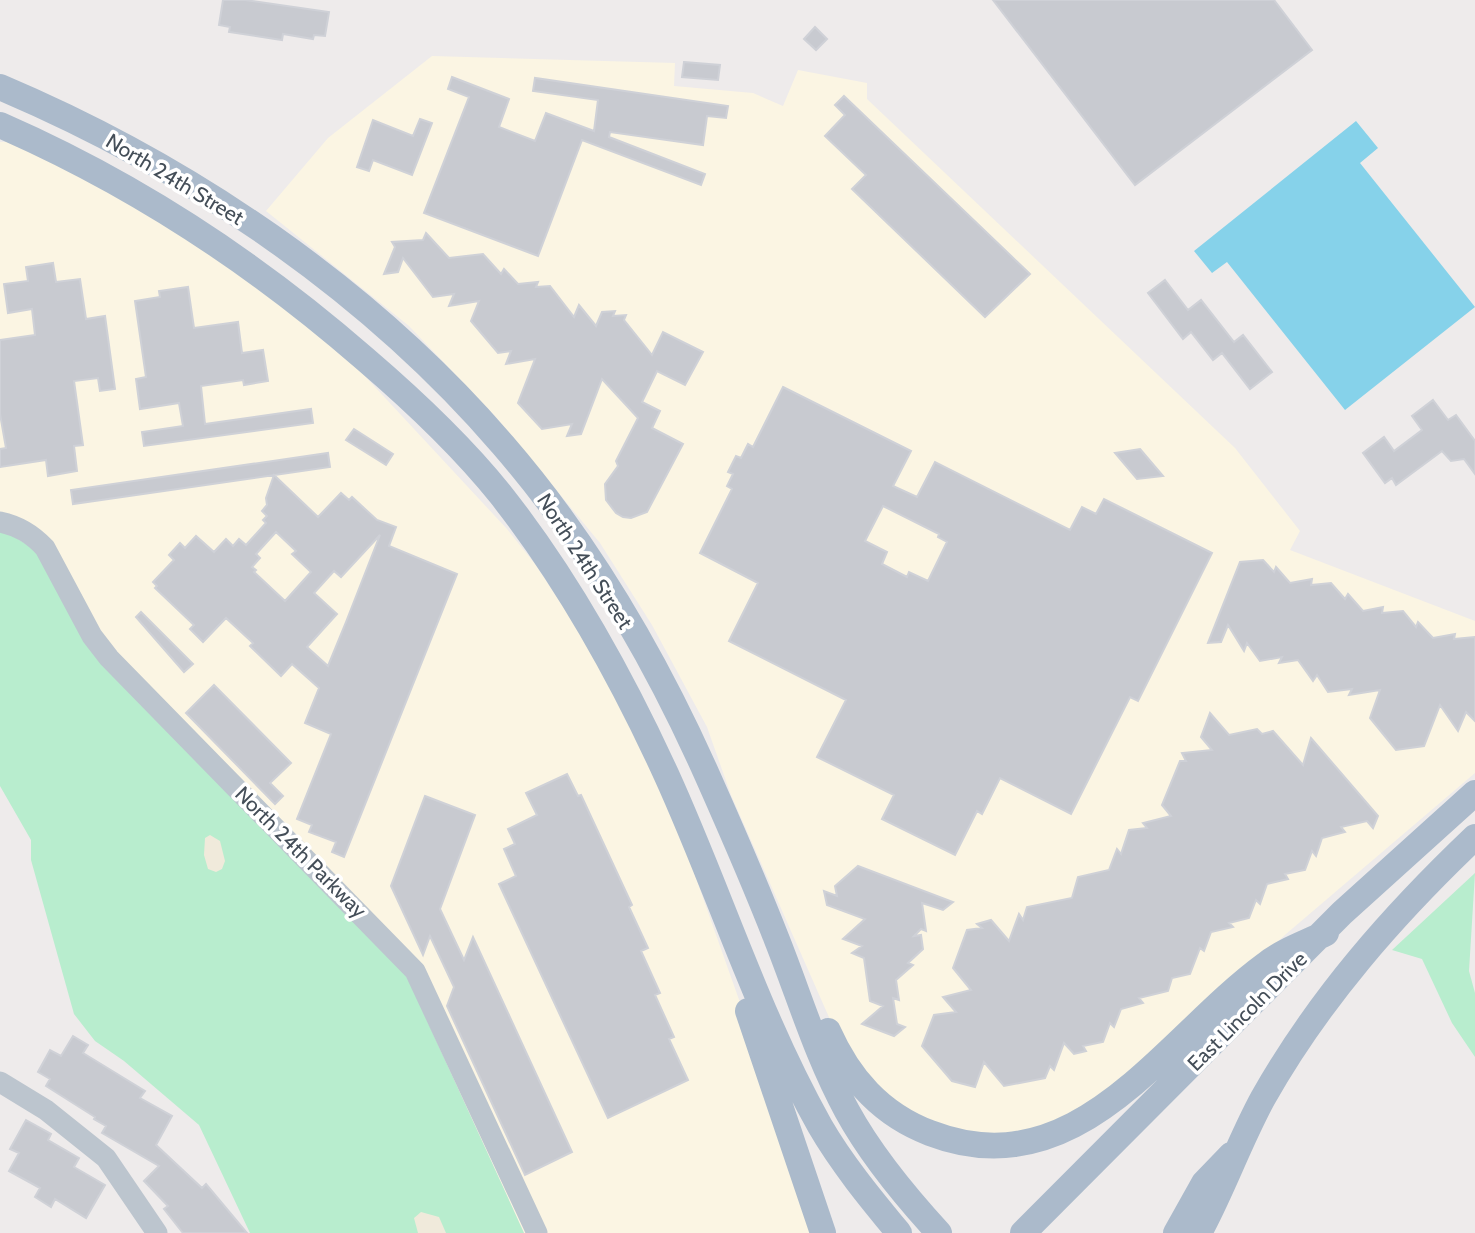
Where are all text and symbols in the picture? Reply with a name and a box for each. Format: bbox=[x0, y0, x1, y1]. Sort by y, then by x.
street label: North 24th Street bbox=[102, 128, 248, 230]
street label: North 24th Street bbox=[532, 489, 638, 633]
street label: North 24th Parkway bbox=[230, 781, 372, 923]
street label: East Lincoln Drive bbox=[1182, 946, 1312, 1076]

